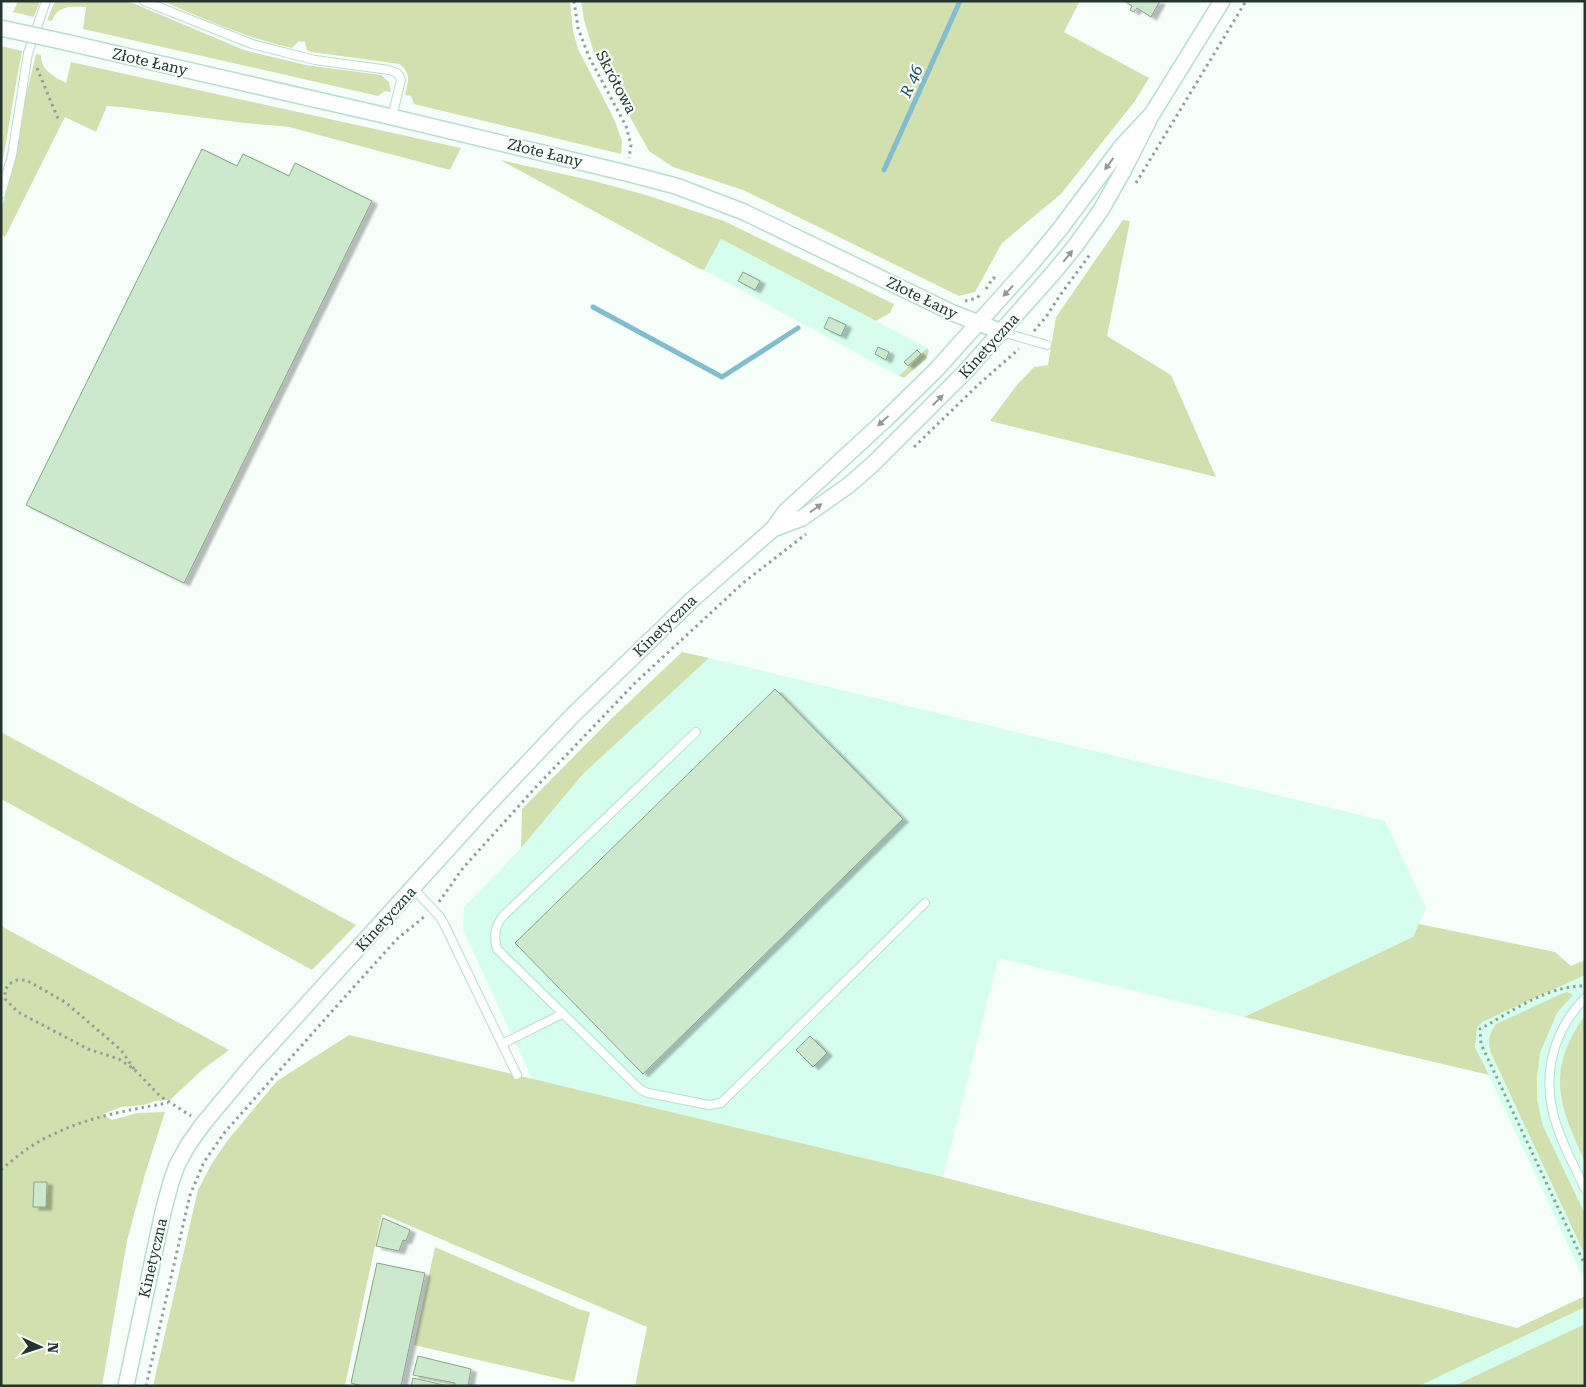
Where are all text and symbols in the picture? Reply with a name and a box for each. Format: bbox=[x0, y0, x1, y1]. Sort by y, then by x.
street label: Złote Łany bbox=[111, 45, 190, 79]
street label: Skrótowa bbox=[592, 47, 640, 117]
water label: R 46 bbox=[896, 62, 927, 101]
street label: Złote Łany bbox=[506, 135, 585, 171]
one-way arrow bbox=[1104, 157, 1115, 170]
one-way arrow bbox=[1062, 249, 1073, 262]
street label: Złote Łany bbox=[884, 273, 961, 323]
one-way arrow bbox=[1002, 284, 1014, 296]
street label: Kinetyczna bbox=[955, 310, 1023, 382]
one-way arrow bbox=[932, 395, 944, 407]
one-way arrow bbox=[876, 416, 889, 427]
one-way arrow bbox=[810, 503, 823, 513]
street label: Kinetyczna bbox=[630, 591, 700, 661]
street label: Kinetyczna bbox=[352, 883, 420, 955]
street label: Kinetyczna bbox=[135, 1216, 171, 1300]
north arrow bbox=[15, 1322, 65, 1372]
text: N bbox=[45, 1342, 61, 1354]

